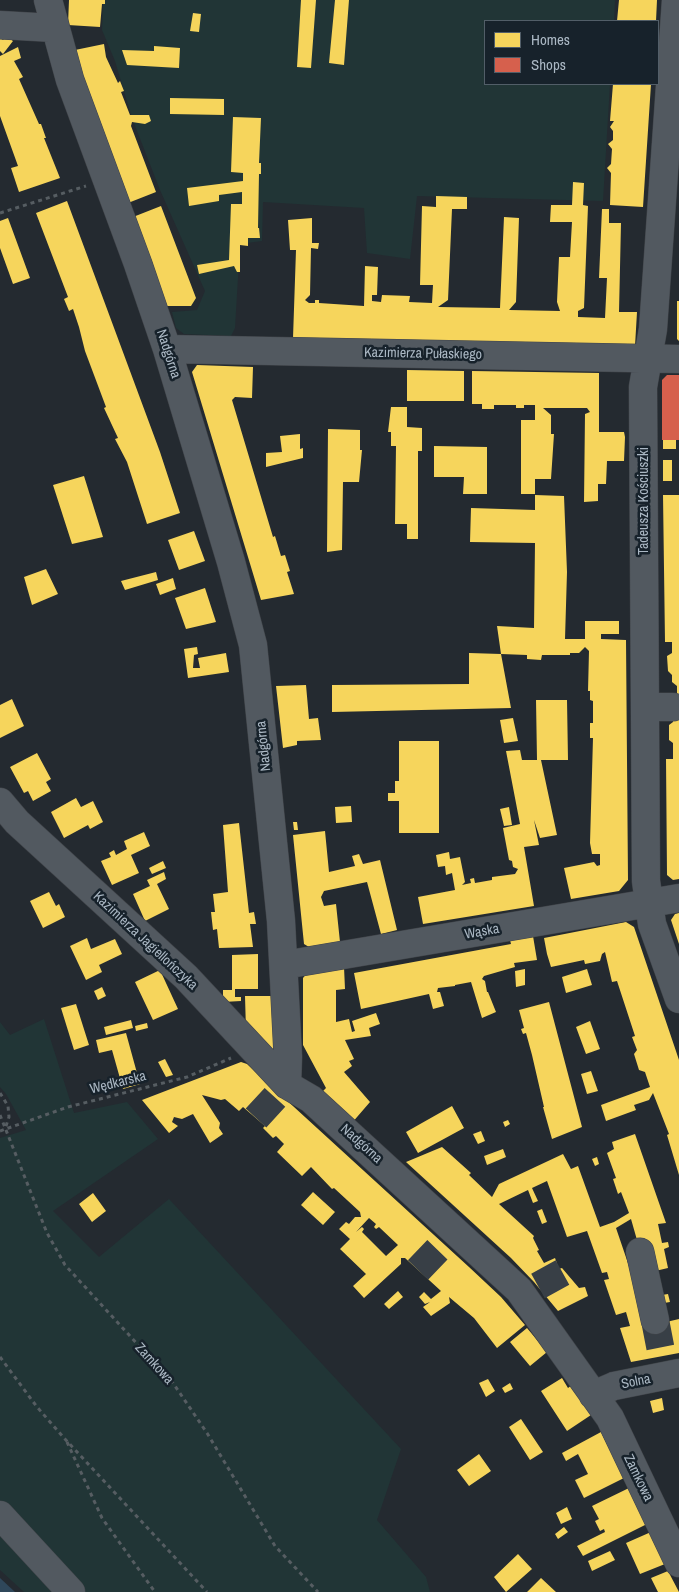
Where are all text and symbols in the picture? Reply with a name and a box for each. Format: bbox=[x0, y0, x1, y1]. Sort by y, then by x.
legend bbox=[484, 20, 659, 85]
text: Homes bbox=[531, 29, 570, 50]
text: Shops bbox=[531, 54, 566, 75]
street label: Nadgórna bbox=[152, 327, 184, 381]
street label: Kazimierza Pułaskiego bbox=[364, 345, 482, 363]
street label: Tadeusza Kościuszki bbox=[636, 447, 652, 555]
street label: Nadgórna bbox=[253, 720, 275, 772]
street label: Kazimierza Jagiellończyka bbox=[89, 888, 201, 994]
street label: Wąska bbox=[463, 921, 501, 943]
street label: Wędkarska bbox=[88, 1068, 148, 1098]
street label: Nadgórna bbox=[337, 1121, 385, 1167]
street label: Zamkowa bbox=[131, 1340, 177, 1388]
street label: Solna bbox=[620, 1371, 652, 1393]
street label: Zamkowa bbox=[620, 1452, 656, 1504]

